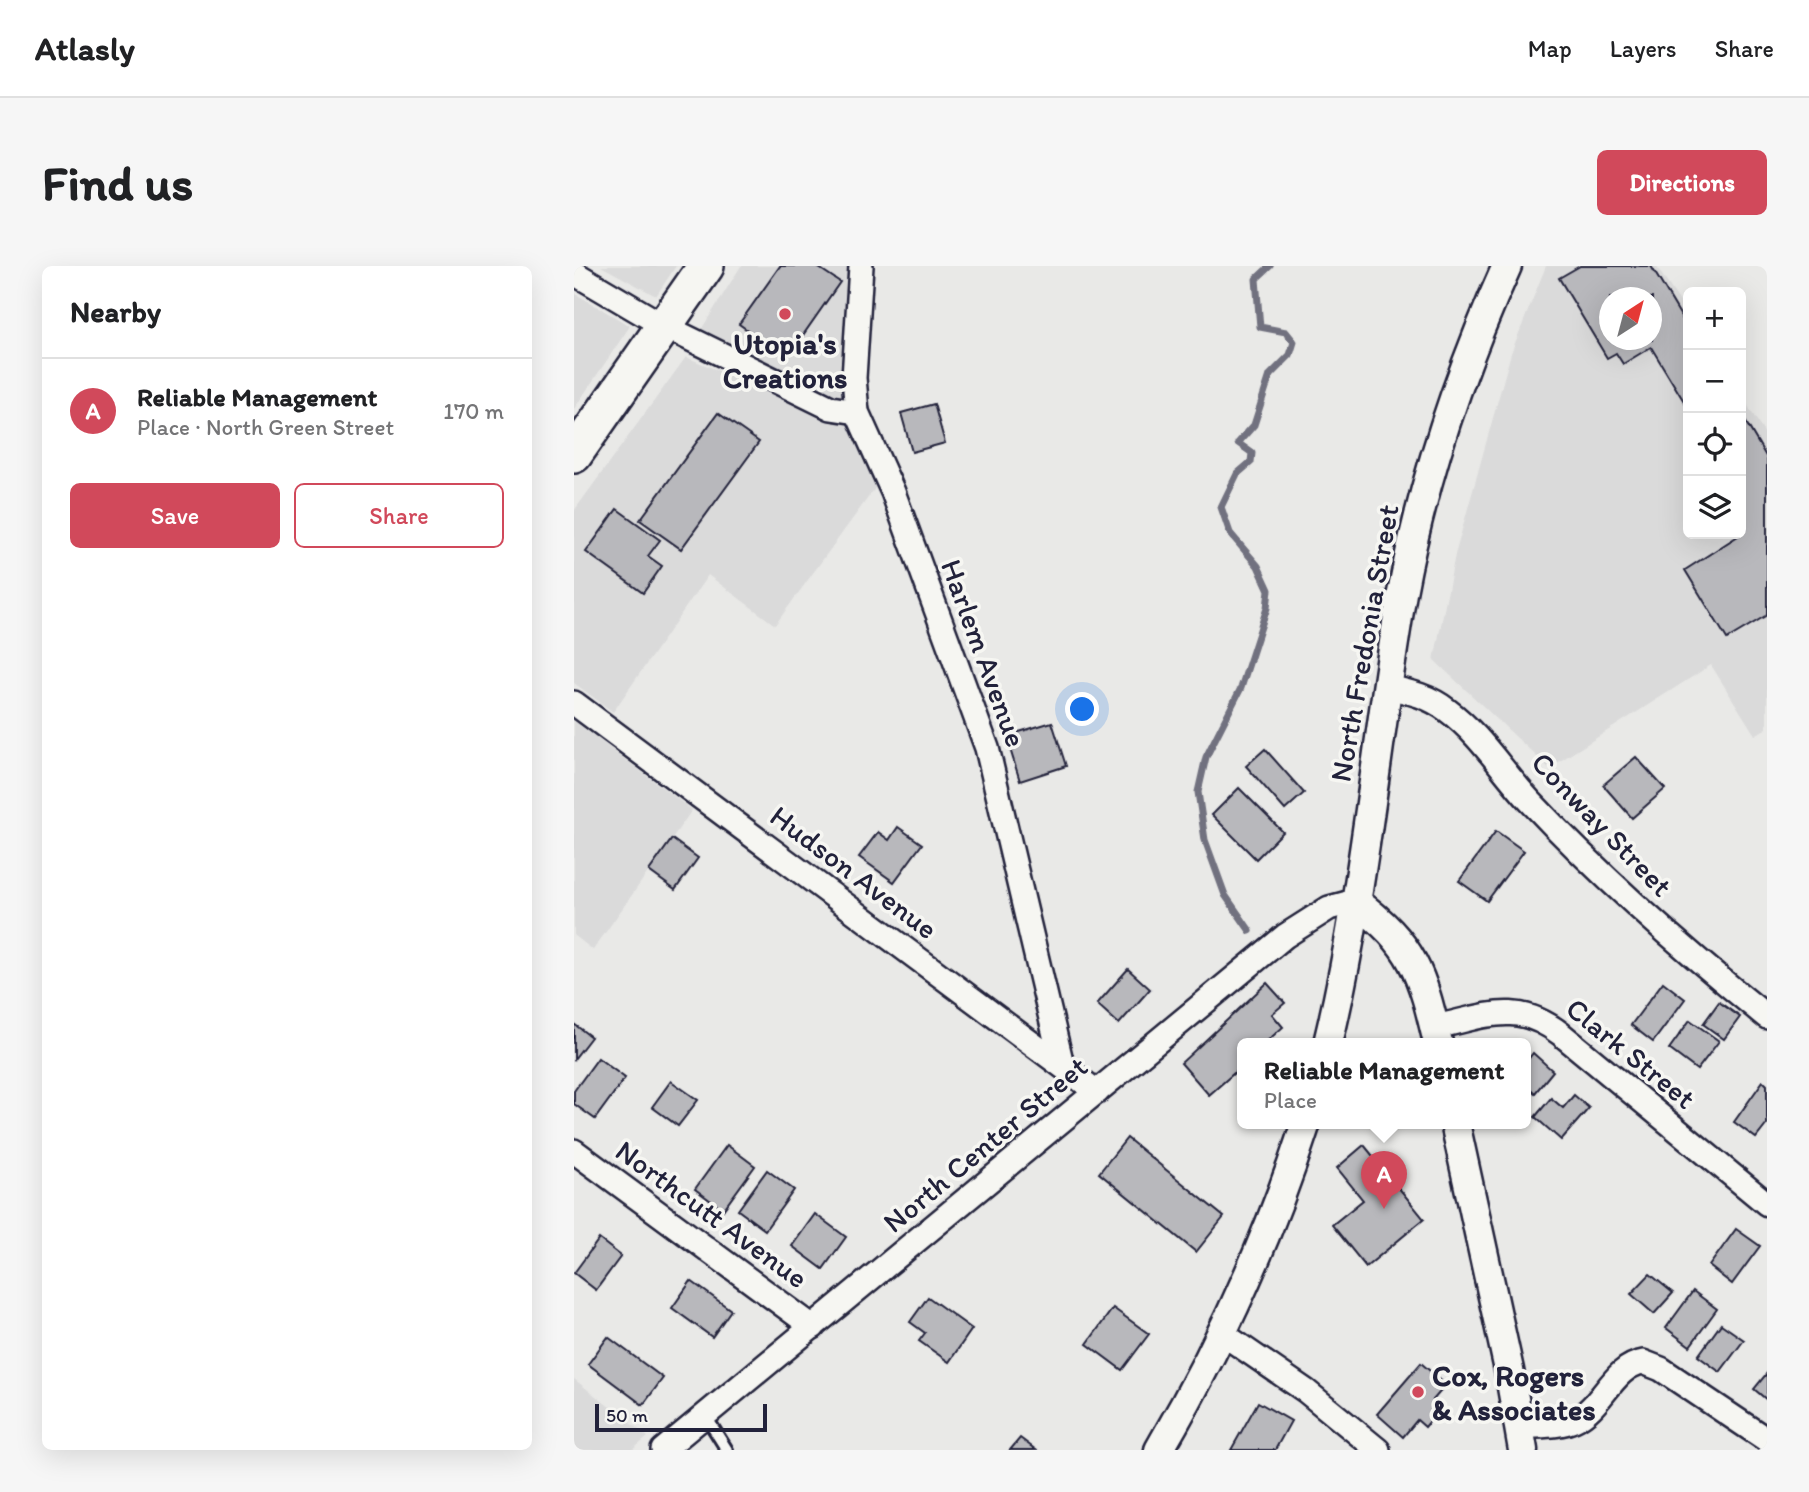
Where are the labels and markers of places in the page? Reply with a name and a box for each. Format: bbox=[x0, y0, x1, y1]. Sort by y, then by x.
marker: Utopia's Creations bbox=[777, 306, 793, 322]
place label: Utopia's Creations bbox=[723, 325, 847, 396]
pin: A bbox=[1361, 1151, 1407, 1209]
place label: Cox, Rogers & Associates bbox=[1432, 1357, 1596, 1428]
marker: Cox, Rogers & Associates bbox=[1410, 1384, 1426, 1400]

